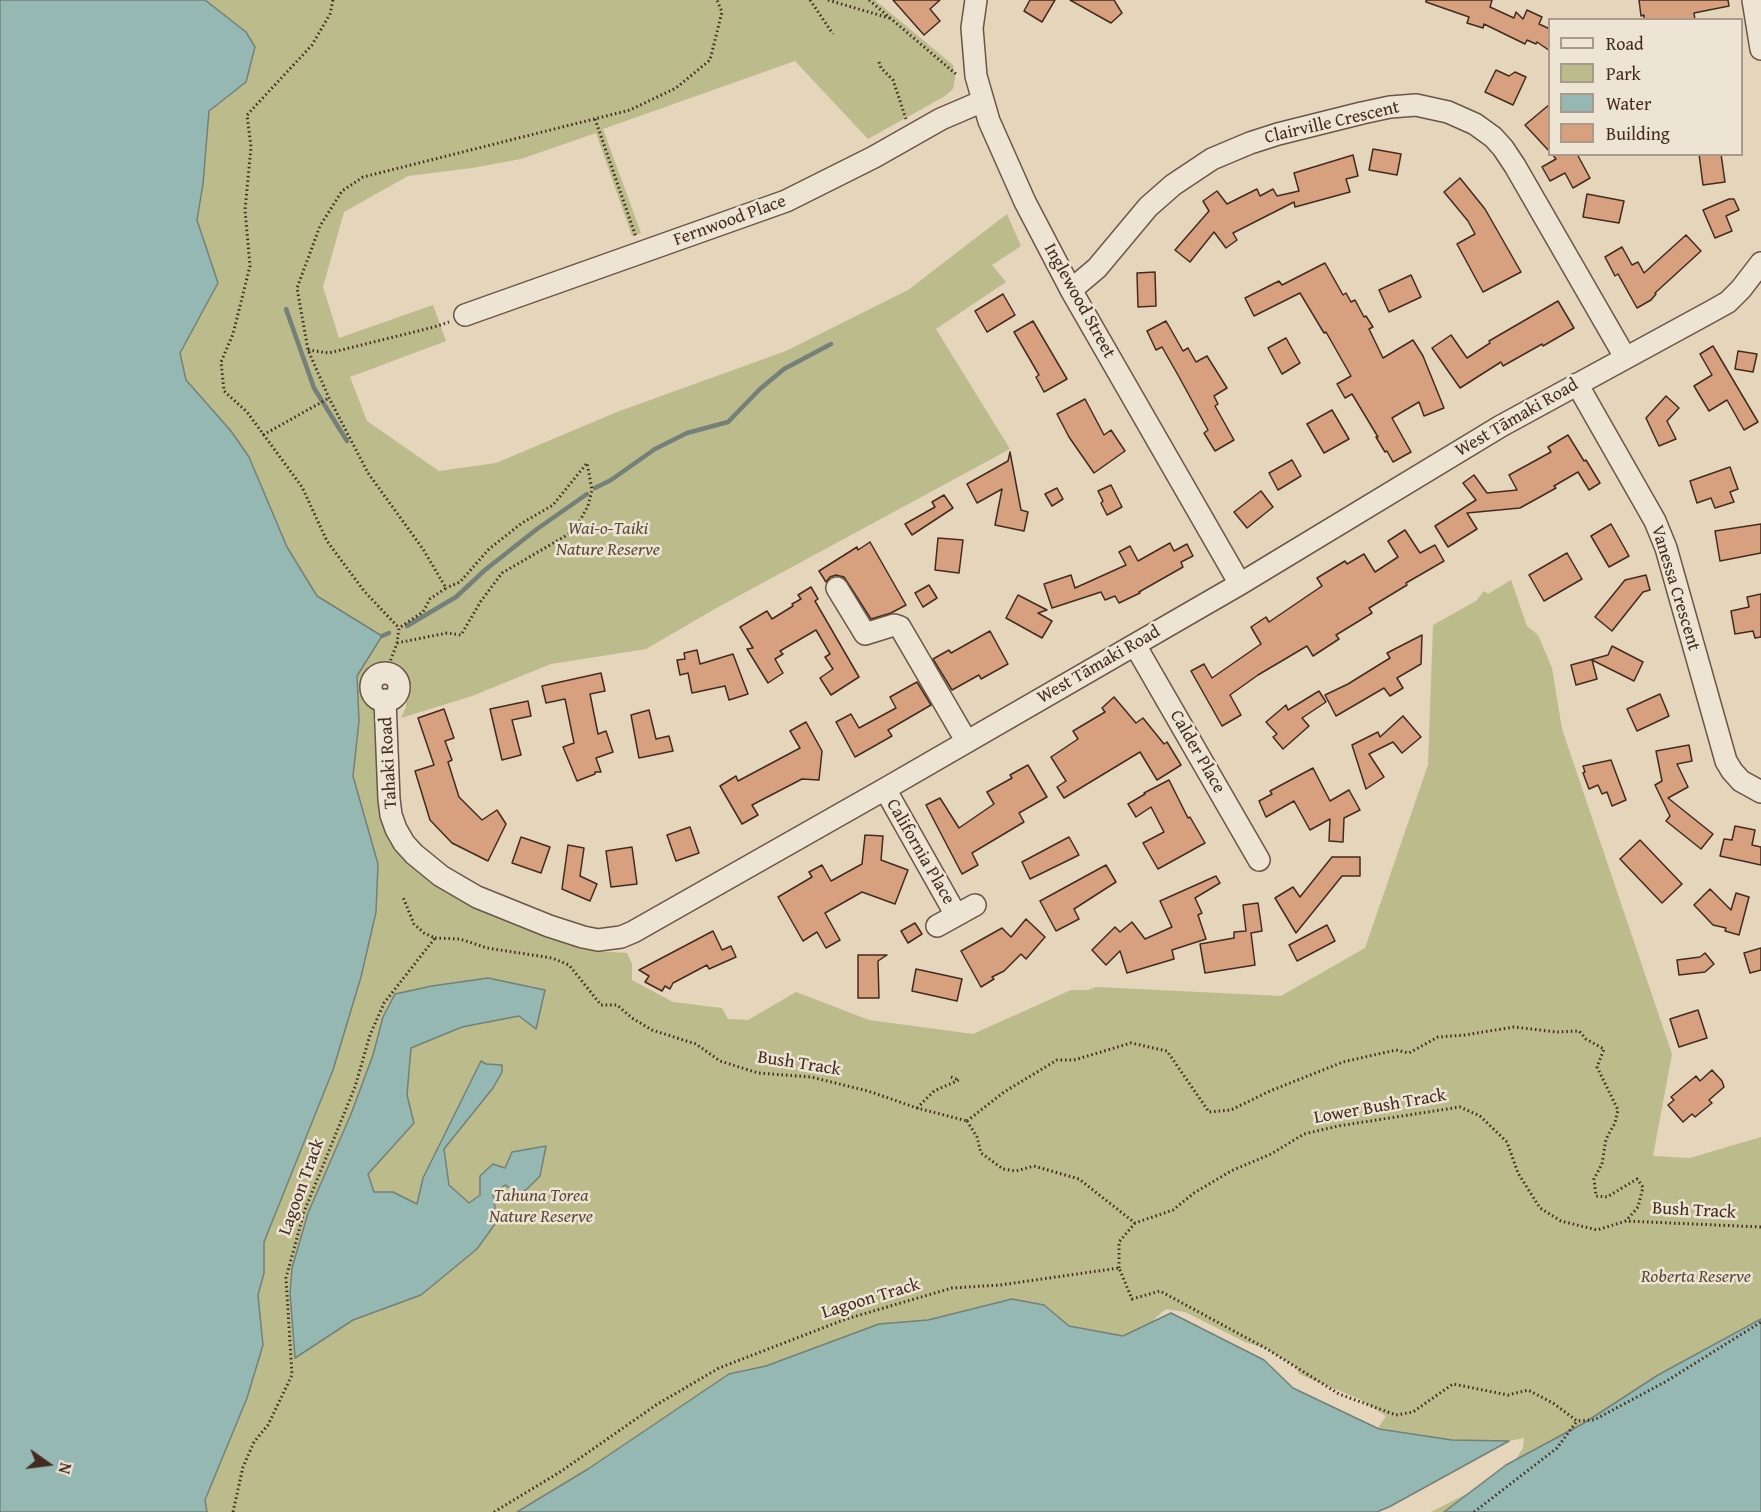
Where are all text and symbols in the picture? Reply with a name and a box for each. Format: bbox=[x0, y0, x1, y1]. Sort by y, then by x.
legend bbox=[1548, 18, 1743, 156]
text: Road bbox=[1606, 30, 1644, 57]
text: Park bbox=[1606, 60, 1641, 87]
text: Water bbox=[1606, 90, 1651, 117]
street label: Clairville Crescent bbox=[1262, 97, 1402, 149]
text: Building bbox=[1606, 120, 1670, 147]
street label: Fernwood Place bbox=[671, 191, 789, 251]
street label: Inglewood Street bbox=[1039, 240, 1119, 362]
street label: West Tāmaki Road bbox=[1452, 374, 1582, 462]
park label: Wai-o-Taiki Nature Reserve bbox=[556, 518, 660, 560]
street label: Vanessa Crescent bbox=[1646, 523, 1704, 653]
street label: West Tāmaki Road bbox=[1034, 621, 1164, 709]
street label: Calder Place bbox=[1165, 707, 1229, 797]
street label: Tahaki Road bbox=[376, 716, 402, 810]
street label: California Place bbox=[881, 795, 959, 909]
street label: Bush Track bbox=[756, 1047, 842, 1081]
street label: Lower Bush Track bbox=[1312, 1085, 1448, 1129]
street label: Lagoon Track bbox=[275, 1136, 329, 1238]
park label: Tahuna Torea Nature Reserve bbox=[489, 1185, 593, 1228]
street label: Bush Track bbox=[1652, 1198, 1736, 1224]
park label: Roberta Reserve bbox=[1641, 1266, 1751, 1288]
street label: Lagoon Track bbox=[819, 1274, 923, 1324]
north arrow bbox=[18, 1434, 78, 1494]
text: N bbox=[53, 1460, 78, 1476]

